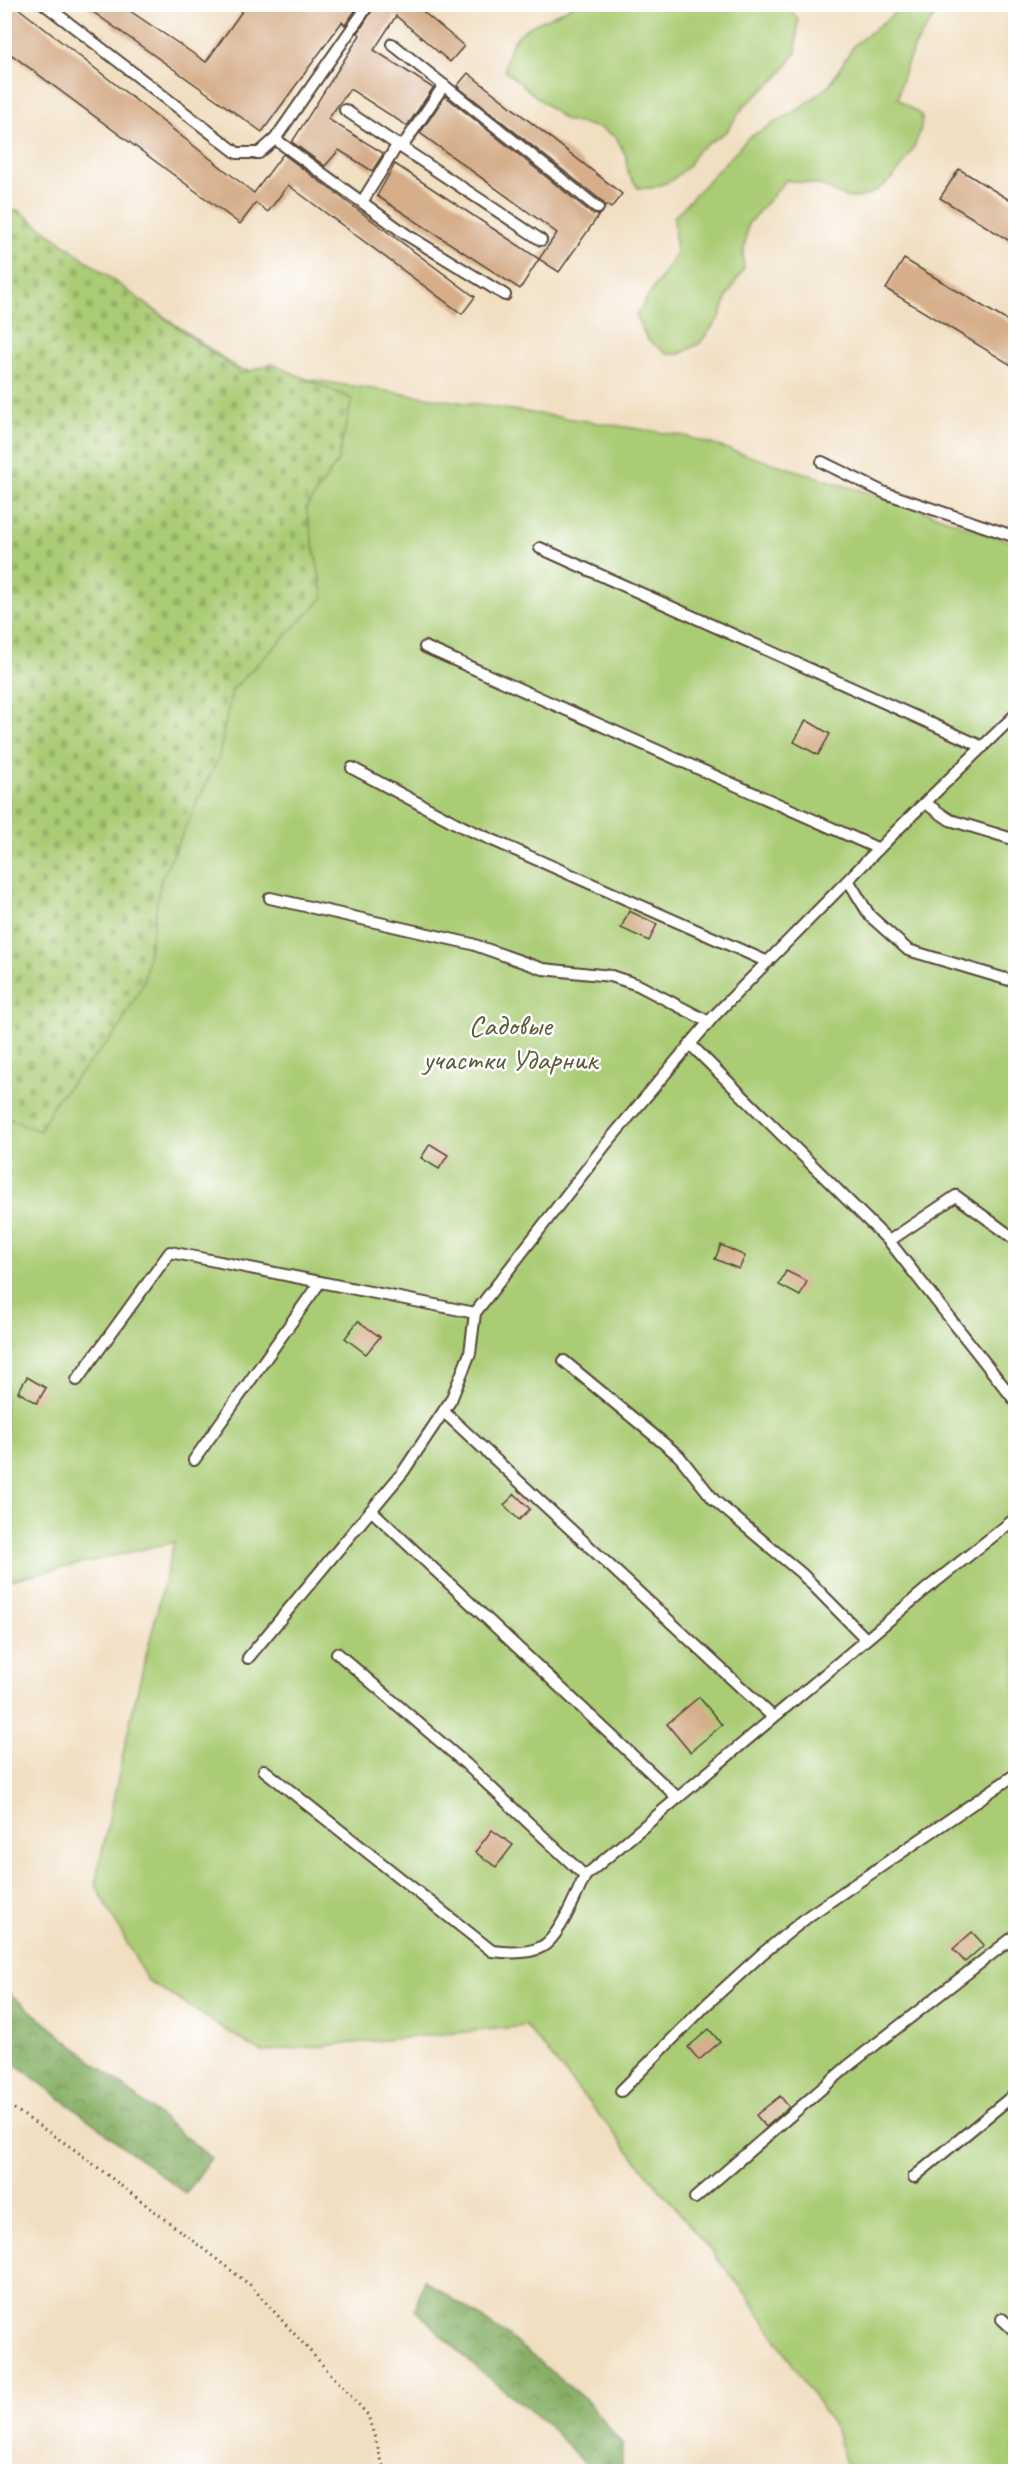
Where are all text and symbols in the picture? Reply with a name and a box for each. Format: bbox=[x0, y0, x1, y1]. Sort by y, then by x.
park label: Садовые участки Ударник bbox=[421, 1006, 599, 1078]

